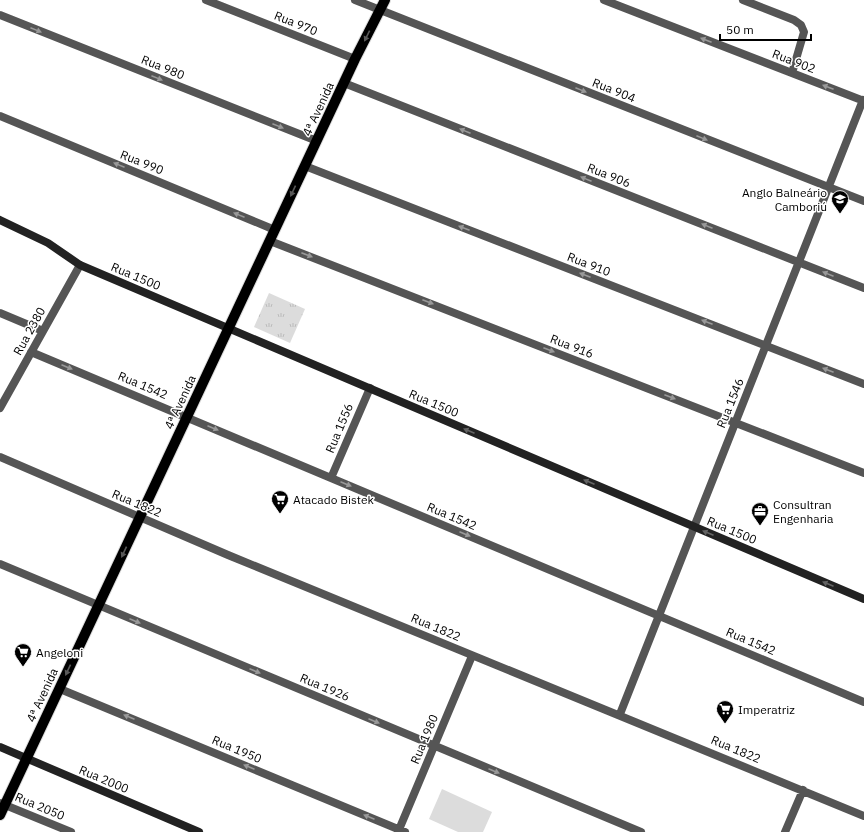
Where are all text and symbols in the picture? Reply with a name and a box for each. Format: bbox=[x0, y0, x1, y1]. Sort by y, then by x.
street label: Rua 970 bbox=[272, 8, 320, 38]
scale bar bbox=[720, 16, 811, 42]
text: 50 m bbox=[726, 22, 754, 37]
one-way arrow bbox=[31, 27, 43, 33]
one-way arrow bbox=[364, 30, 370, 42]
one-way arrow bbox=[700, 36, 712, 42]
street label: Rua 902 bbox=[770, 46, 818, 76]
street label: Rua 980 bbox=[139, 52, 187, 82]
one-way arrow bbox=[152, 75, 164, 81]
street label: Rua 904 bbox=[590, 75, 638, 105]
street label: 4ª Avenida bbox=[299, 79, 337, 138]
one-way arrow bbox=[821, 83, 833, 89]
one-way arrow bbox=[576, 87, 588, 93]
one-way arrow bbox=[272, 123, 284, 129]
one-way arrow bbox=[458, 127, 470, 133]
one-way arrow bbox=[696, 135, 708, 141]
street label: Rua 990 bbox=[118, 147, 166, 177]
street label: Rua 906 bbox=[585, 160, 633, 190]
one-way arrow bbox=[114, 162, 125, 168]
one-way arrow bbox=[579, 175, 591, 181]
place label: Anglo Balneário Camboriú bbox=[742, 185, 827, 214]
one-way arrow bbox=[290, 186, 296, 197]
school or university icon: Anglo Balneário Camboriú bbox=[830, 189, 850, 214]
one-way arrow bbox=[233, 211, 245, 217]
one-way arrow bbox=[700, 223, 712, 229]
one-way arrow bbox=[458, 224, 470, 230]
street label: Rua 910 bbox=[565, 249, 613, 279]
one-way arrow bbox=[301, 252, 312, 258]
street label: Rua 1500 bbox=[109, 259, 163, 293]
one-way arrow bbox=[822, 271, 833, 277]
one-way arrow bbox=[579, 272, 591, 278]
one-way arrow bbox=[422, 300, 434, 306]
street label: Rua 2380 bbox=[10, 304, 48, 358]
one-way arrow bbox=[700, 319, 712, 325]
street label: Rua 916 bbox=[548, 331, 596, 361]
one-way arrow bbox=[543, 347, 555, 353]
one-way arrow bbox=[62, 364, 74, 370]
one-way arrow bbox=[821, 366, 833, 372]
street label: Rua 1542 bbox=[116, 368, 170, 402]
street label: 4ª Avenida bbox=[161, 372, 199, 431]
street label: Rua 1546 bbox=[713, 376, 747, 430]
street label: Rua 1500 bbox=[407, 386, 461, 420]
one-way arrow bbox=[664, 395, 676, 401]
street label: Rua 1556 bbox=[322, 401, 356, 455]
one-way arrow bbox=[207, 425, 218, 431]
one-way arrow bbox=[464, 428, 475, 434]
one-way arrow bbox=[583, 479, 594, 485]
one-way arrow bbox=[340, 481, 351, 487]
street label: Rua 1822 bbox=[110, 486, 164, 520]
supermarket icon: Atacado Bistek bbox=[270, 489, 290, 514]
place label: Atacado Bistek bbox=[293, 492, 375, 507]
place label: Consultran Engenharia bbox=[773, 497, 834, 526]
street label: Rua 1542 bbox=[425, 499, 479, 533]
office icon: Consultran Engenharia bbox=[750, 501, 770, 526]
street label: Rua 1500 bbox=[705, 513, 759, 547]
one-way arrow bbox=[703, 530, 714, 536]
one-way arrow bbox=[460, 532, 472, 538]
one-way arrow bbox=[121, 546, 127, 558]
one-way arrow bbox=[823, 581, 834, 587]
street label: Rua 1822 bbox=[409, 610, 463, 644]
one-way arrow bbox=[129, 618, 141, 624]
street label: Rua 1542 bbox=[724, 624, 778, 658]
supermarket icon: Angeloni bbox=[13, 642, 33, 667]
place label: Angeloni bbox=[36, 645, 83, 660]
one-way arrow bbox=[65, 664, 71, 675]
street label: 4ª Avenida bbox=[23, 665, 61, 724]
one-way arrow bbox=[249, 668, 261, 674]
street label: Rua 1926 bbox=[298, 670, 352, 704]
supermarket icon: Imperatriz bbox=[715, 699, 735, 724]
place label: Imperatriz bbox=[738, 702, 795, 717]
street label: Rua 1980 bbox=[407, 712, 441, 766]
one-way arrow bbox=[122, 714, 134, 720]
one-way arrow bbox=[369, 718, 381, 724]
street label: Rua 1950 bbox=[210, 732, 264, 766]
street label: Rua 1822 bbox=[709, 732, 763, 766]
street label: Rua 2000 bbox=[77, 762, 131, 796]
one-way arrow bbox=[243, 764, 254, 770]
one-way arrow bbox=[489, 768, 501, 774]
street label: Rua 2050 bbox=[13, 789, 67, 823]
one-way arrow bbox=[363, 814, 374, 820]

